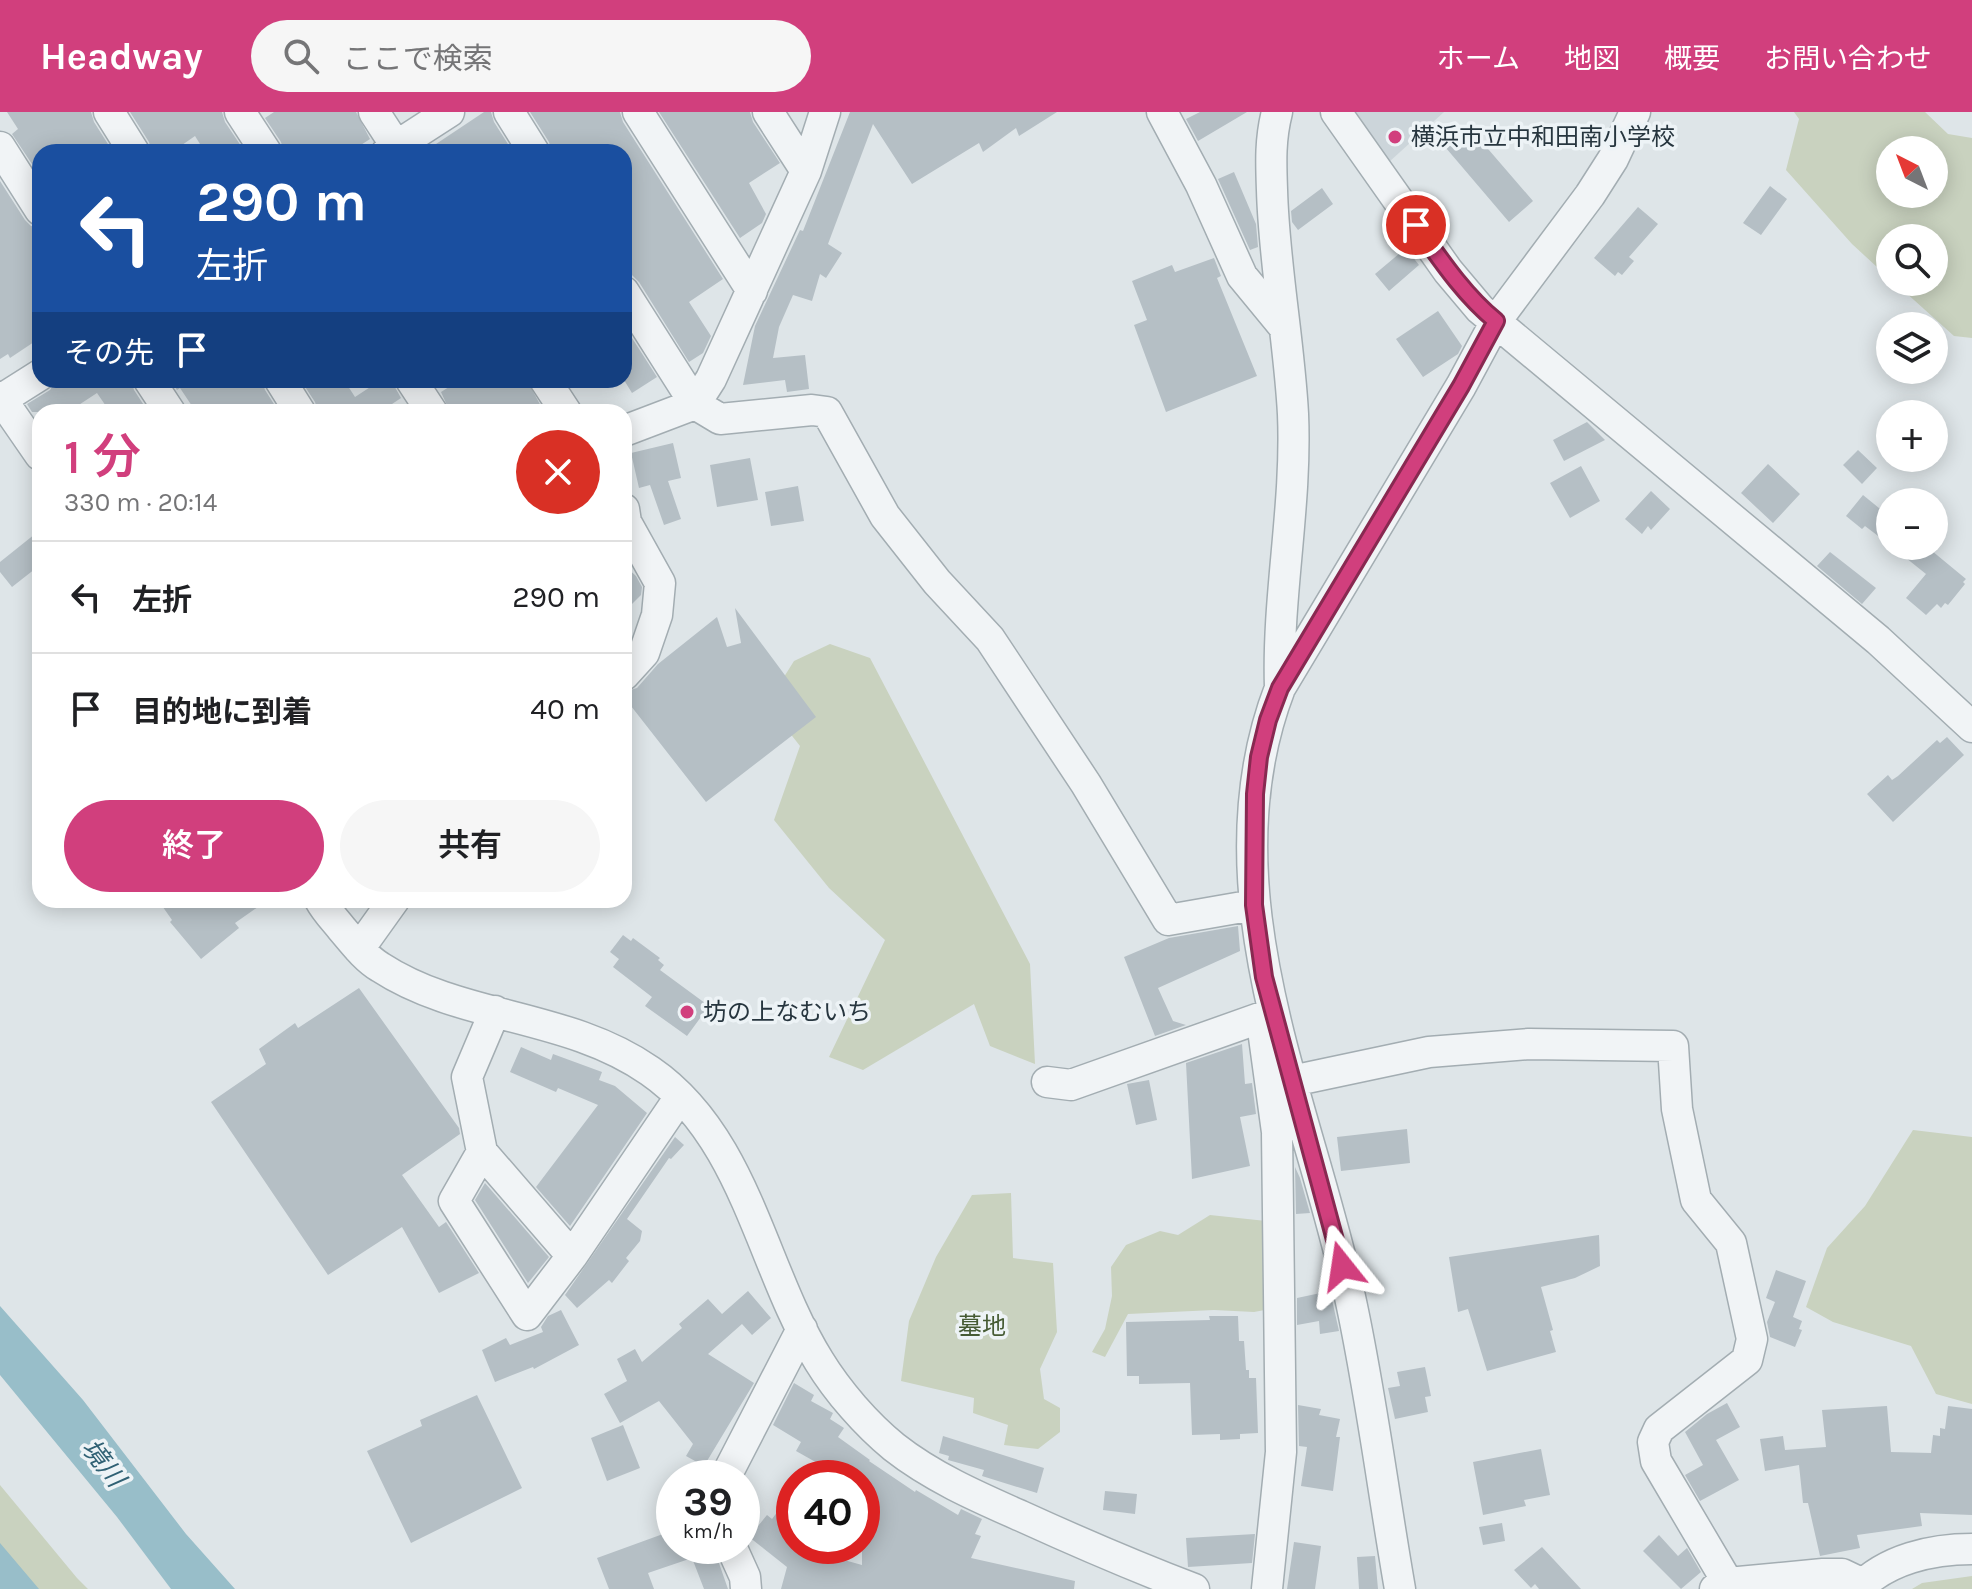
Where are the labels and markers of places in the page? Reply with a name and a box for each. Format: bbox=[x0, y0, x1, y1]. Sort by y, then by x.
place label: 横浜市立中和田南小学校 bbox=[1411, 123, 1675, 151]
marker: 横浜市立中和田南小学校 bbox=[1386, 128, 1404, 146]
pin bbox=[1382, 191, 1450, 259]
place label: 坊の上なむいち bbox=[703, 998, 871, 1026]
marker: 坊の上なむいち bbox=[678, 1003, 696, 1021]

